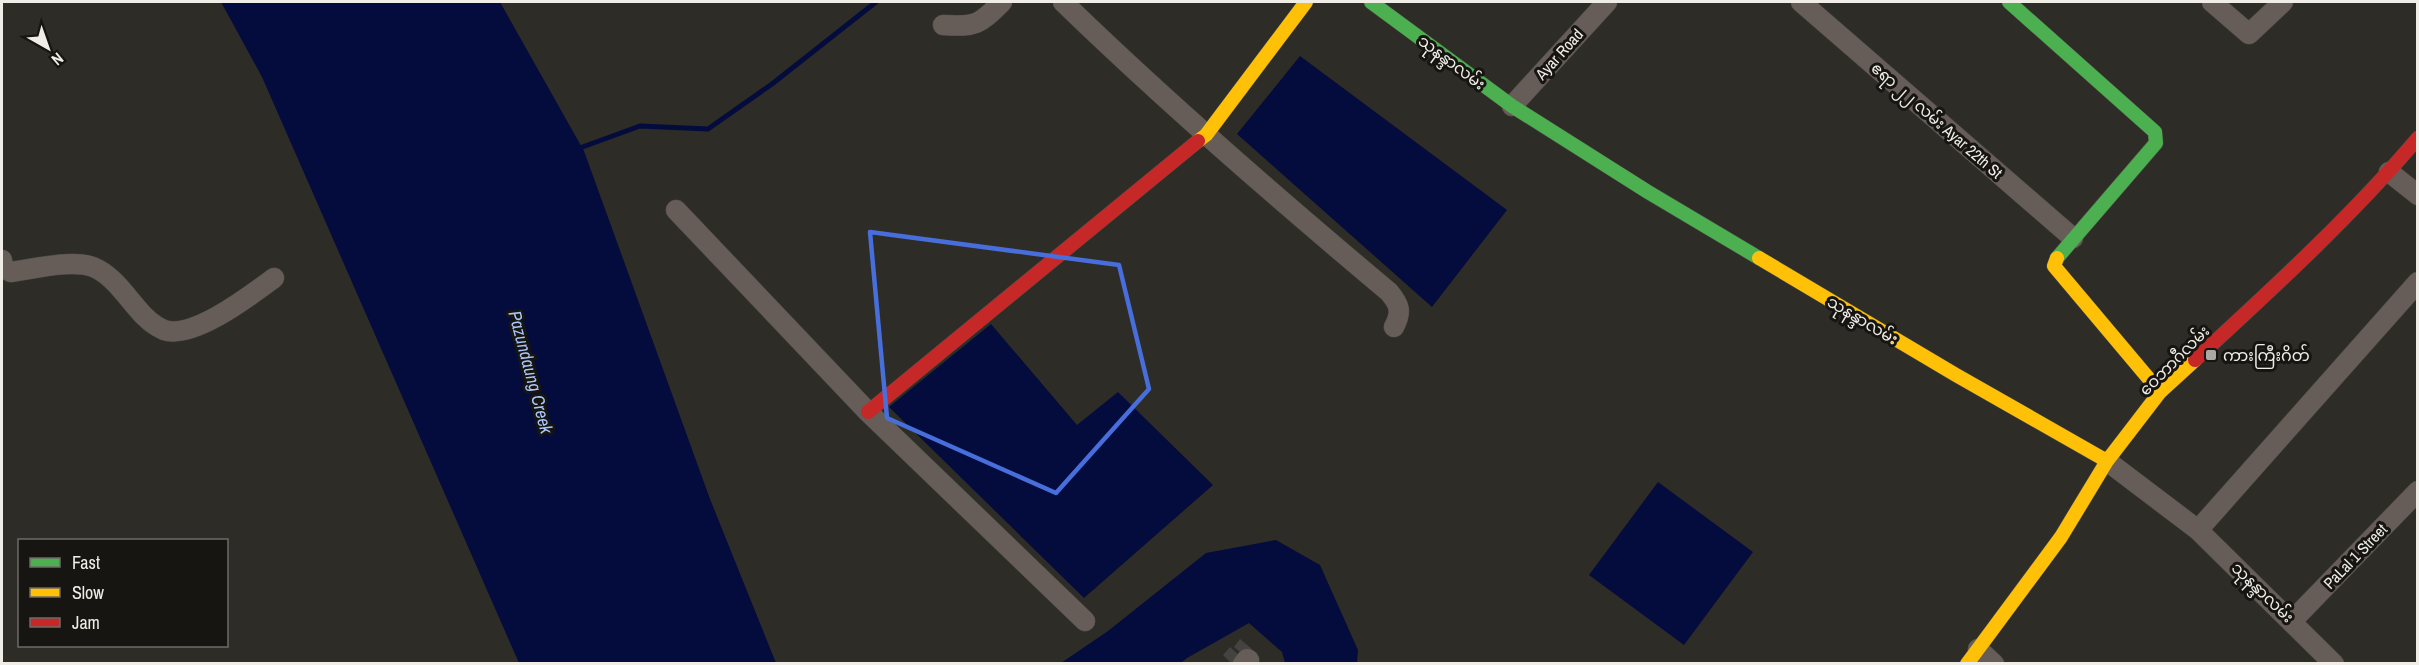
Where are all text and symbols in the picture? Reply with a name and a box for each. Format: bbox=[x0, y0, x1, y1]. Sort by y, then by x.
north arrow bbox=[18, 18, 78, 78]
street label: Ayar Road bbox=[1529, 24, 1588, 85]
street label: သုနန္ဒာလမ်း bbox=[1411, 29, 1490, 98]
text: N bbox=[47, 48, 68, 71]
street label: ဧရာ ၂၂ လမ်း Ayar 22th St bbox=[1865, 57, 2008, 186]
street label: သုနန္ဒာလမ်း bbox=[1821, 290, 1902, 353]
water label: Pazundaung Creek bbox=[503, 308, 560, 437]
street label: ဝေဘာဂီလမ်း bbox=[2134, 320, 2214, 400]
place label: ကားကြီးဂိတ် bbox=[2223, 344, 2310, 369]
marker: ကားကြီးဂိတ် bbox=[2204, 348, 2218, 362]
street label: PaLal 1 Street bbox=[2318, 518, 2392, 594]
legend bbox=[18, 539, 228, 647]
text: Fast bbox=[72, 550, 100, 575]
street label: သုနန္ဒာလမ်း bbox=[2224, 557, 2299, 630]
text: Slow bbox=[72, 580, 104, 605]
text: Jam bbox=[72, 610, 100, 635]

